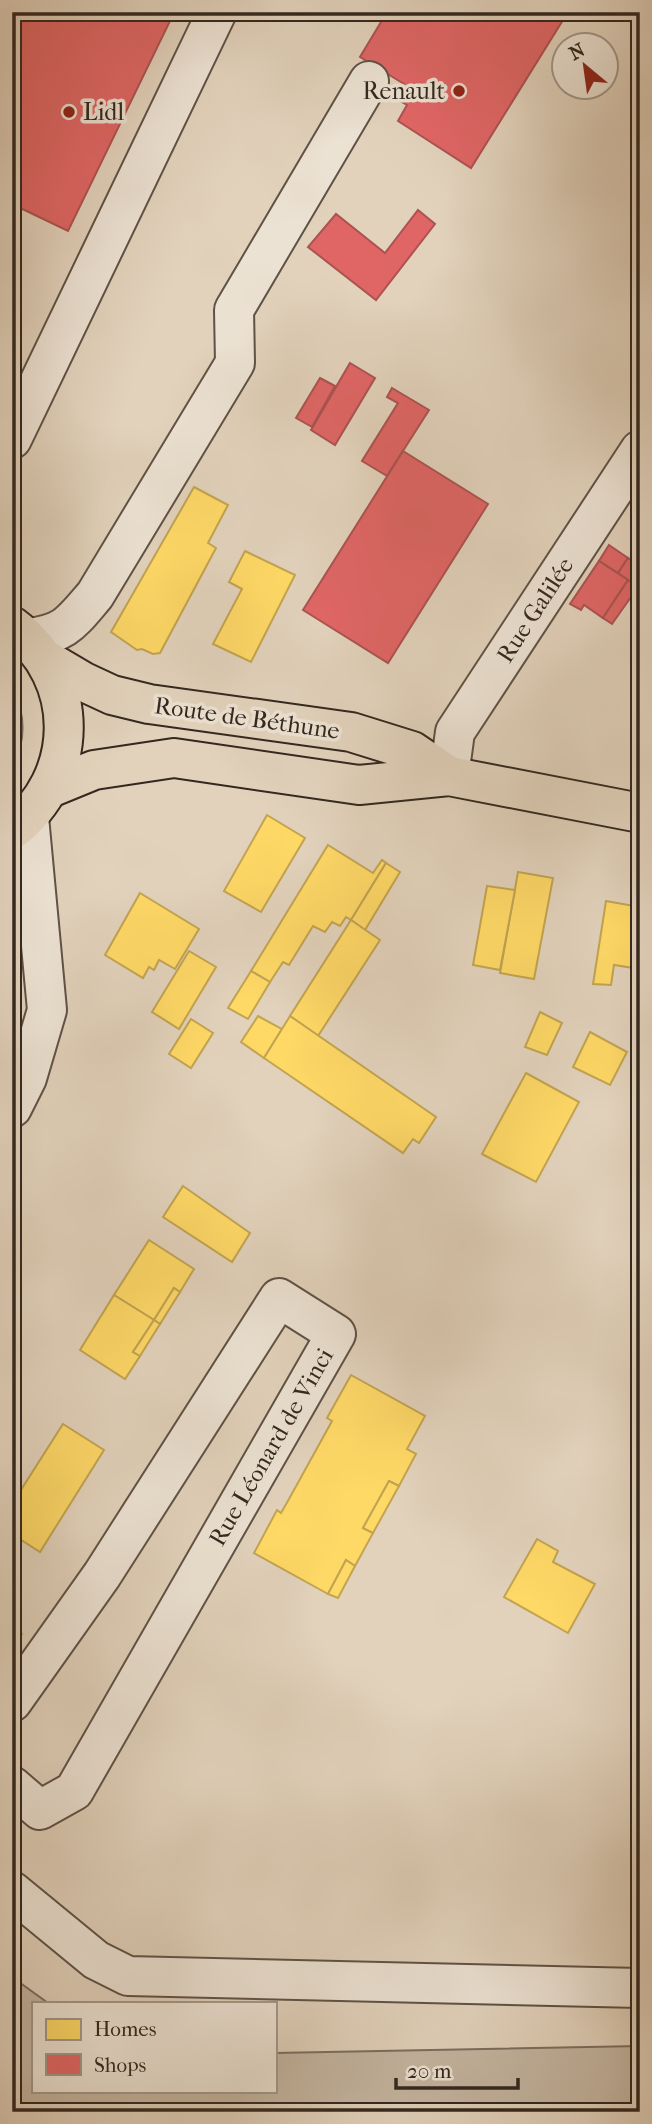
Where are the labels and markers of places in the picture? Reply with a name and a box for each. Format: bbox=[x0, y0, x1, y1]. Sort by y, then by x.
place label: Renault bbox=[362, 77, 445, 105]
marker: Renault bbox=[451, 83, 467, 99]
place label: Lidl bbox=[83, 98, 124, 126]
marker: Lidl bbox=[61, 104, 77, 120]

